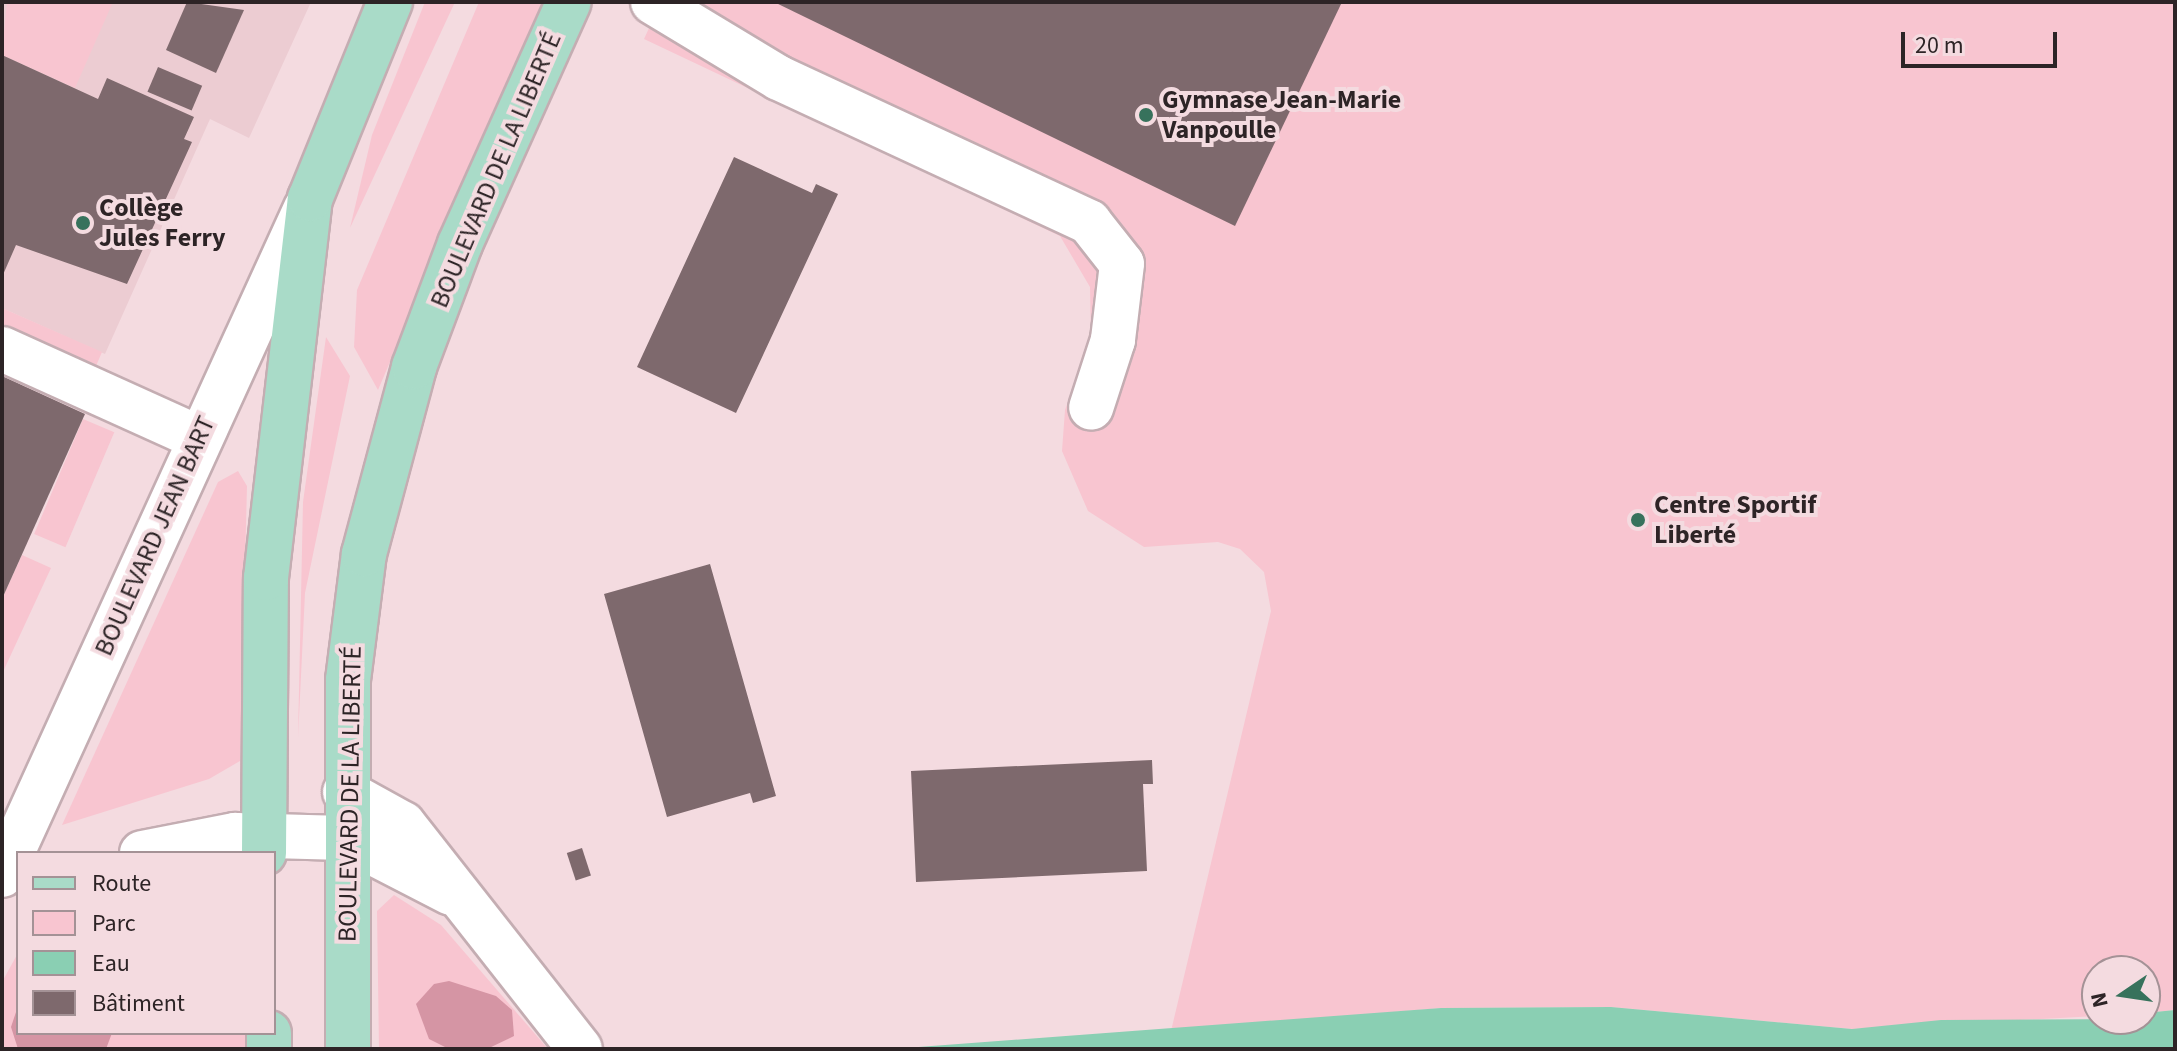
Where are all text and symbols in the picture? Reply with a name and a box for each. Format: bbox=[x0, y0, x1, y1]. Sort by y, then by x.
scale bar bbox=[1905, 16, 2061, 66]
street label: BOULEVARD DE LA LIBERTÉ bbox=[424, 28, 568, 312]
text: 20 m bbox=[1915, 28, 1964, 63]
place label: Gymnase Jean-Marie Vanpoulle bbox=[1162, 84, 1401, 146]
marker: Gymnase Jean-Marie Vanpoulle bbox=[1137, 106, 1155, 124]
place label: Collège Jules Ferry bbox=[99, 192, 226, 254]
marker: Collège Jules Ferry bbox=[74, 214, 92, 232]
street label: BOULEVARD JEAN BART bbox=[88, 411, 222, 661]
place label: Centre Sportif Liberté bbox=[1654, 489, 1816, 550]
marker: Centre Sportif Liberté bbox=[1629, 511, 1647, 529]
street label: BOULEVARD DE LA LIBERTÉ bbox=[332, 646, 368, 942]
legend bbox=[16, 851, 276, 1035]
text: Route bbox=[92, 866, 151, 901]
text: Parc bbox=[92, 906, 136, 941]
text: Eau bbox=[92, 946, 130, 981]
north arrow bbox=[2081, 955, 2161, 1035]
text: Bâtiment bbox=[92, 986, 185, 1021]
text: N bbox=[2082, 989, 2117, 1011]

